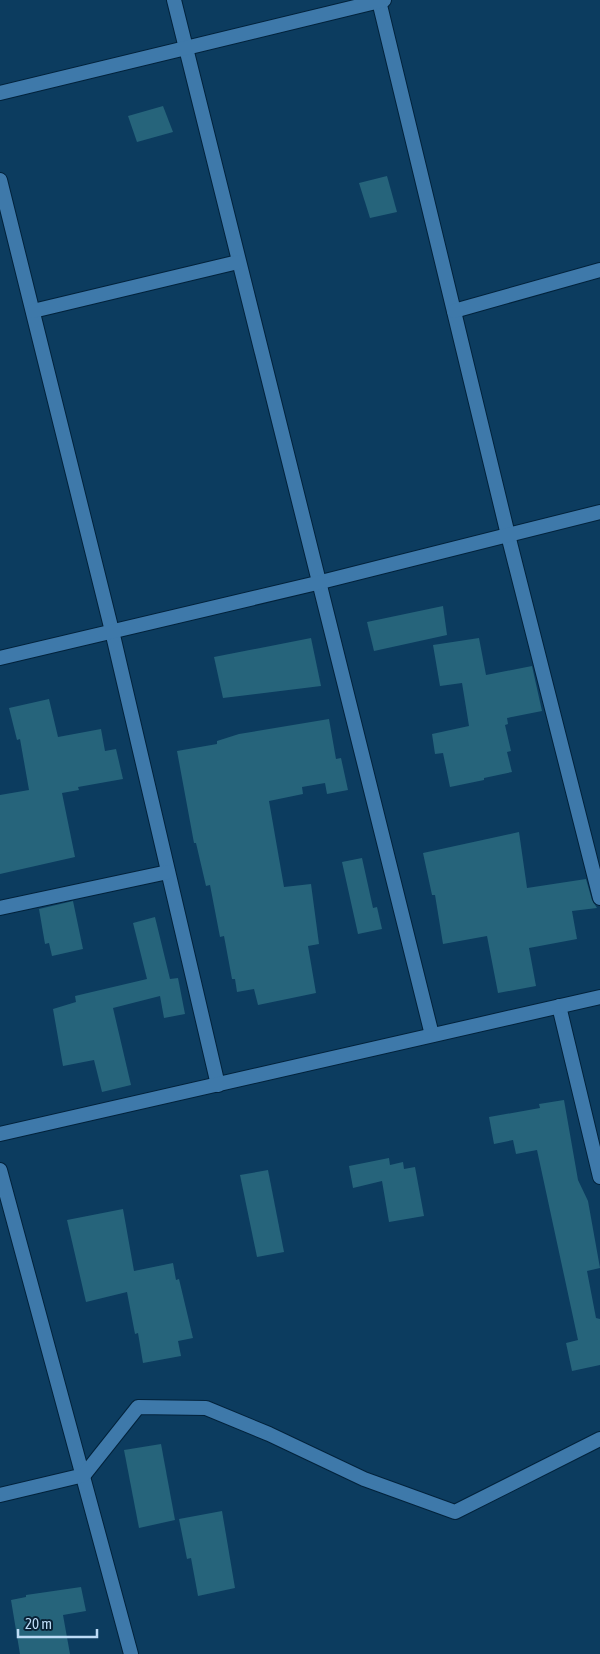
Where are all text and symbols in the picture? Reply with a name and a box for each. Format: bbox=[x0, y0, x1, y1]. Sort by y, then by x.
scale bar bbox=[18, 1606, 96, 1638]
text: 20 m bbox=[25, 1615, 52, 1632]

